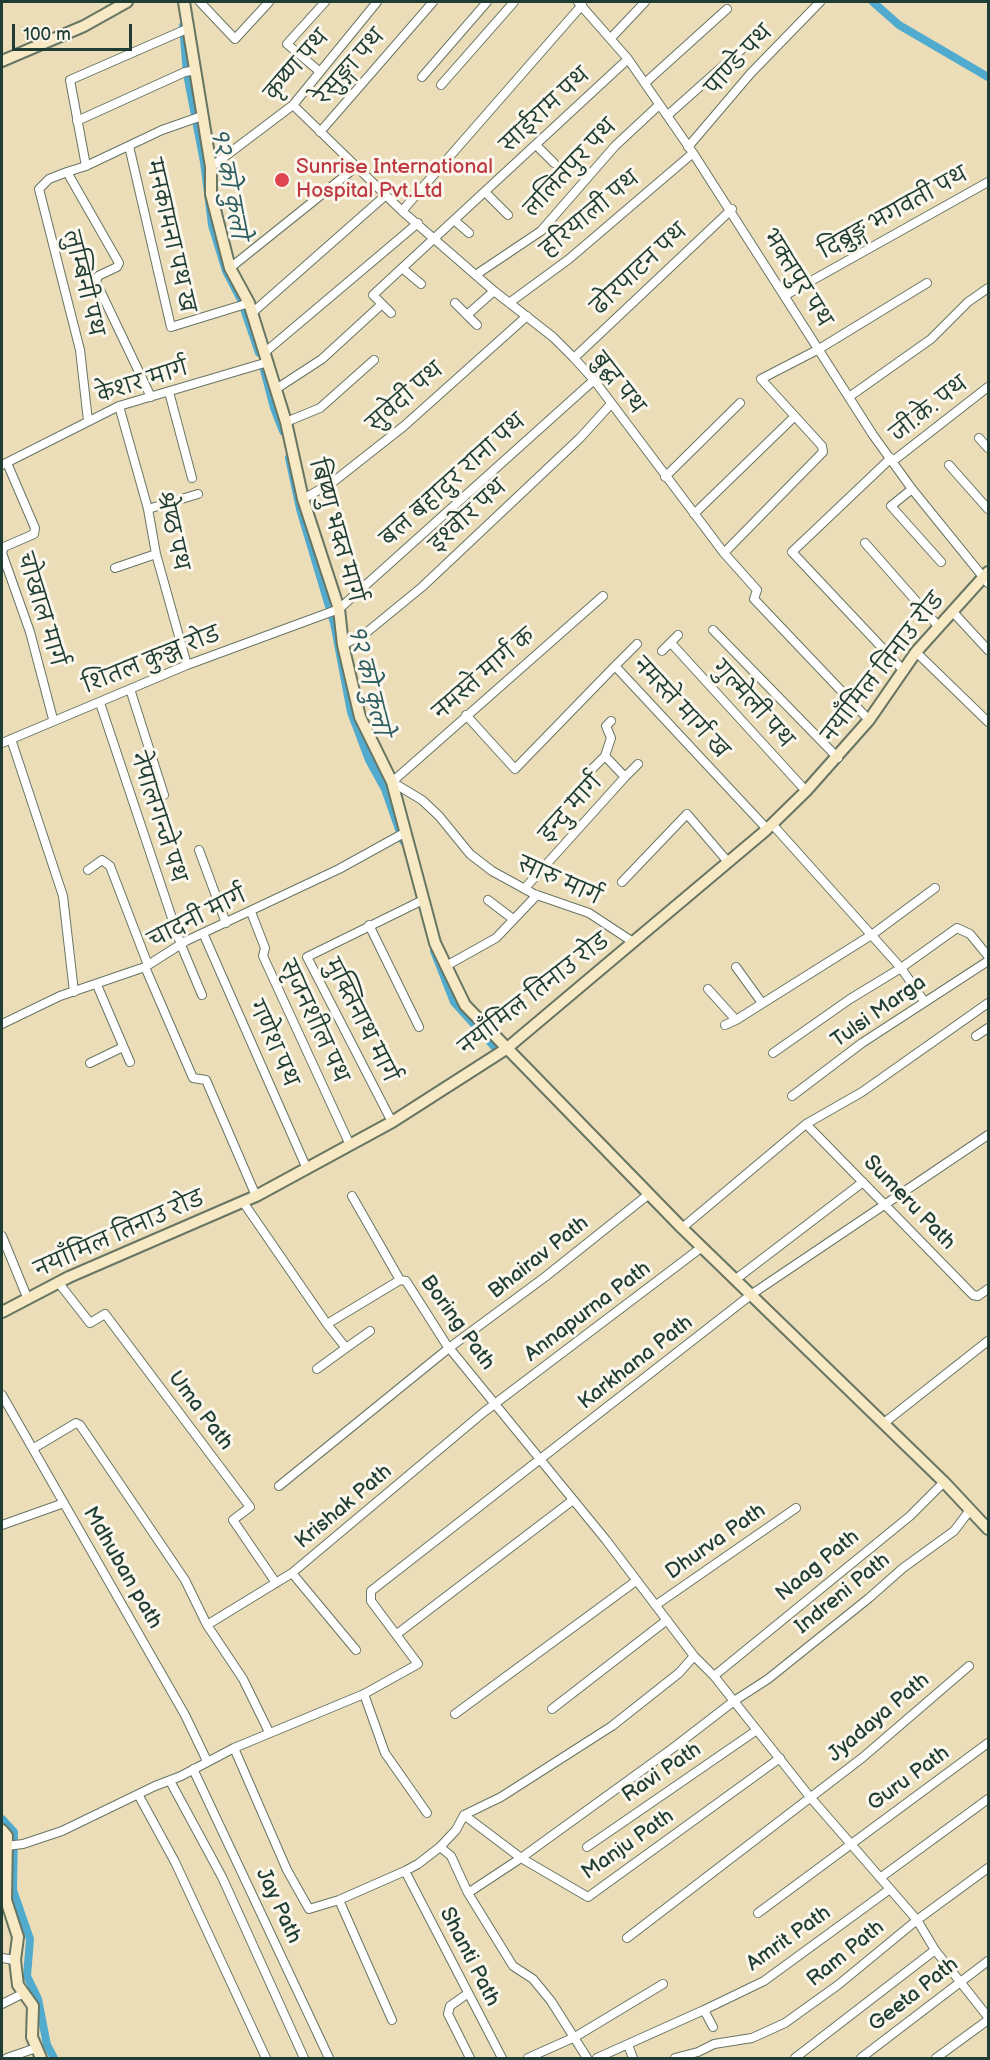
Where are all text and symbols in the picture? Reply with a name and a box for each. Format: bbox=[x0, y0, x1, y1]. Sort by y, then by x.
scale bar bbox=[15, 12, 135, 50]
street label: पाण्डे पथ bbox=[701, 21, 779, 101]
text: 100 m bbox=[23, 24, 71, 45]
street label: रेसुङ्गा पथ bbox=[311, 25, 391, 111]
street label: कृष्ण पथ bbox=[261, 26, 335, 106]
street label: साईराम पथ bbox=[496, 63, 596, 159]
street label: ललितपुर पथ bbox=[519, 115, 623, 223]
water label: १२ को कुलो bbox=[203, 127, 251, 241]
place label: Sunrise International Hospital Pvt.Ltd bbox=[296, 155, 493, 205]
street label: मनकामना पथ ख bbox=[139, 157, 199, 315]
street label: दिब्रुङ्ग भगवती पथ bbox=[815, 163, 973, 265]
street label: हरियाली पथ bbox=[537, 167, 645, 263]
marker: Sunrise International Hospital Pvt.Ltd bbox=[273, 171, 291, 189]
street label: ढोरपाटन पथ bbox=[587, 219, 693, 321]
street label: भक्तपुर पथ bbox=[756, 226, 836, 332]
street label: लुम्बिनी पथ bbox=[57, 227, 107, 339]
street label: बुद्ध पथ bbox=[585, 348, 649, 420]
street label: केशर मार्ग bbox=[94, 356, 192, 410]
street label: सुवेदी पथ bbox=[363, 358, 449, 438]
street label: जी.के. पथ bbox=[887, 372, 973, 448]
street label: बल बहादुर राना पथ bbox=[377, 410, 531, 552]
street label: बिष्णु भक्त मार्ग bbox=[303, 457, 367, 605]
street label: इश्वोर पथ bbox=[426, 475, 512, 559]
street label: श्रेष्ठ पथ bbox=[150, 489, 192, 573]
street label: चोखाल मार्ग bbox=[11, 550, 69, 670]
street label: नयाँमिल तिनाउ रोड bbox=[818, 588, 950, 748]
street label: शितल कुञ्ज रोड bbox=[80, 622, 224, 700]
water label: १२ को कुलो bbox=[341, 624, 393, 738]
street label: नमस्ते मार्ग क bbox=[429, 624, 541, 726]
street label: नमस्ते मार्ग ख bbox=[627, 654, 733, 764]
street label: गुल्मेली पथ bbox=[706, 656, 798, 754]
street label: नेपालगन्जे पथ bbox=[124, 750, 190, 886]
street label: इन्दु मार्ग bbox=[535, 770, 609, 848]
street label: सारु मार्ग bbox=[514, 853, 604, 911]
street label: चादनी मार्ग bbox=[145, 884, 251, 954]
street label: नयाँमिल तिनाउ रोड bbox=[455, 929, 615, 1061]
street label: मुक्तिनाथ मार्ग bbox=[318, 955, 402, 1087]
street label: सृजनशील पथ bbox=[274, 957, 352, 1087]
street label: Tulsi Marga bbox=[827, 970, 931, 1054]
street label: गणेश पथ bbox=[242, 997, 302, 1091]
street label: Sumeru Path bbox=[858, 1151, 960, 1255]
street label: नयाँमिल तिनाउ रोड bbox=[31, 1186, 209, 1284]
street label: Bhairav Path bbox=[484, 1211, 594, 1305]
street label: Annapurna Path bbox=[520, 1256, 656, 1368]
street label: Boring Path bbox=[414, 1271, 500, 1375]
street label: Karkhana Path bbox=[574, 1311, 698, 1415]
street label: Uma Path bbox=[162, 1366, 238, 1456]
street label: Krishak Path bbox=[291, 1459, 397, 1555]
street label: Dhurva Path bbox=[661, 1498, 771, 1586]
street label: Mdhuban path bbox=[77, 1503, 167, 1633]
street label: Naag Path bbox=[771, 1525, 865, 1607]
street label: Indreni Path bbox=[790, 1548, 896, 1640]
street label: Jyadaya Path bbox=[823, 1668, 935, 1768]
street label: Ravi Path bbox=[618, 1737, 706, 1809]
street label: Guru Path bbox=[863, 1741, 955, 1817]
street label: Manju Path bbox=[577, 1804, 679, 1886]
street label: Jay Path bbox=[250, 1864, 306, 1948]
street label: Amrit Path bbox=[742, 1901, 836, 1977]
street label: Shanti Path bbox=[433, 1903, 505, 2011]
street label: Ram Path bbox=[802, 1915, 890, 1993]
street label: Geeta Path bbox=[864, 1952, 964, 2038]

